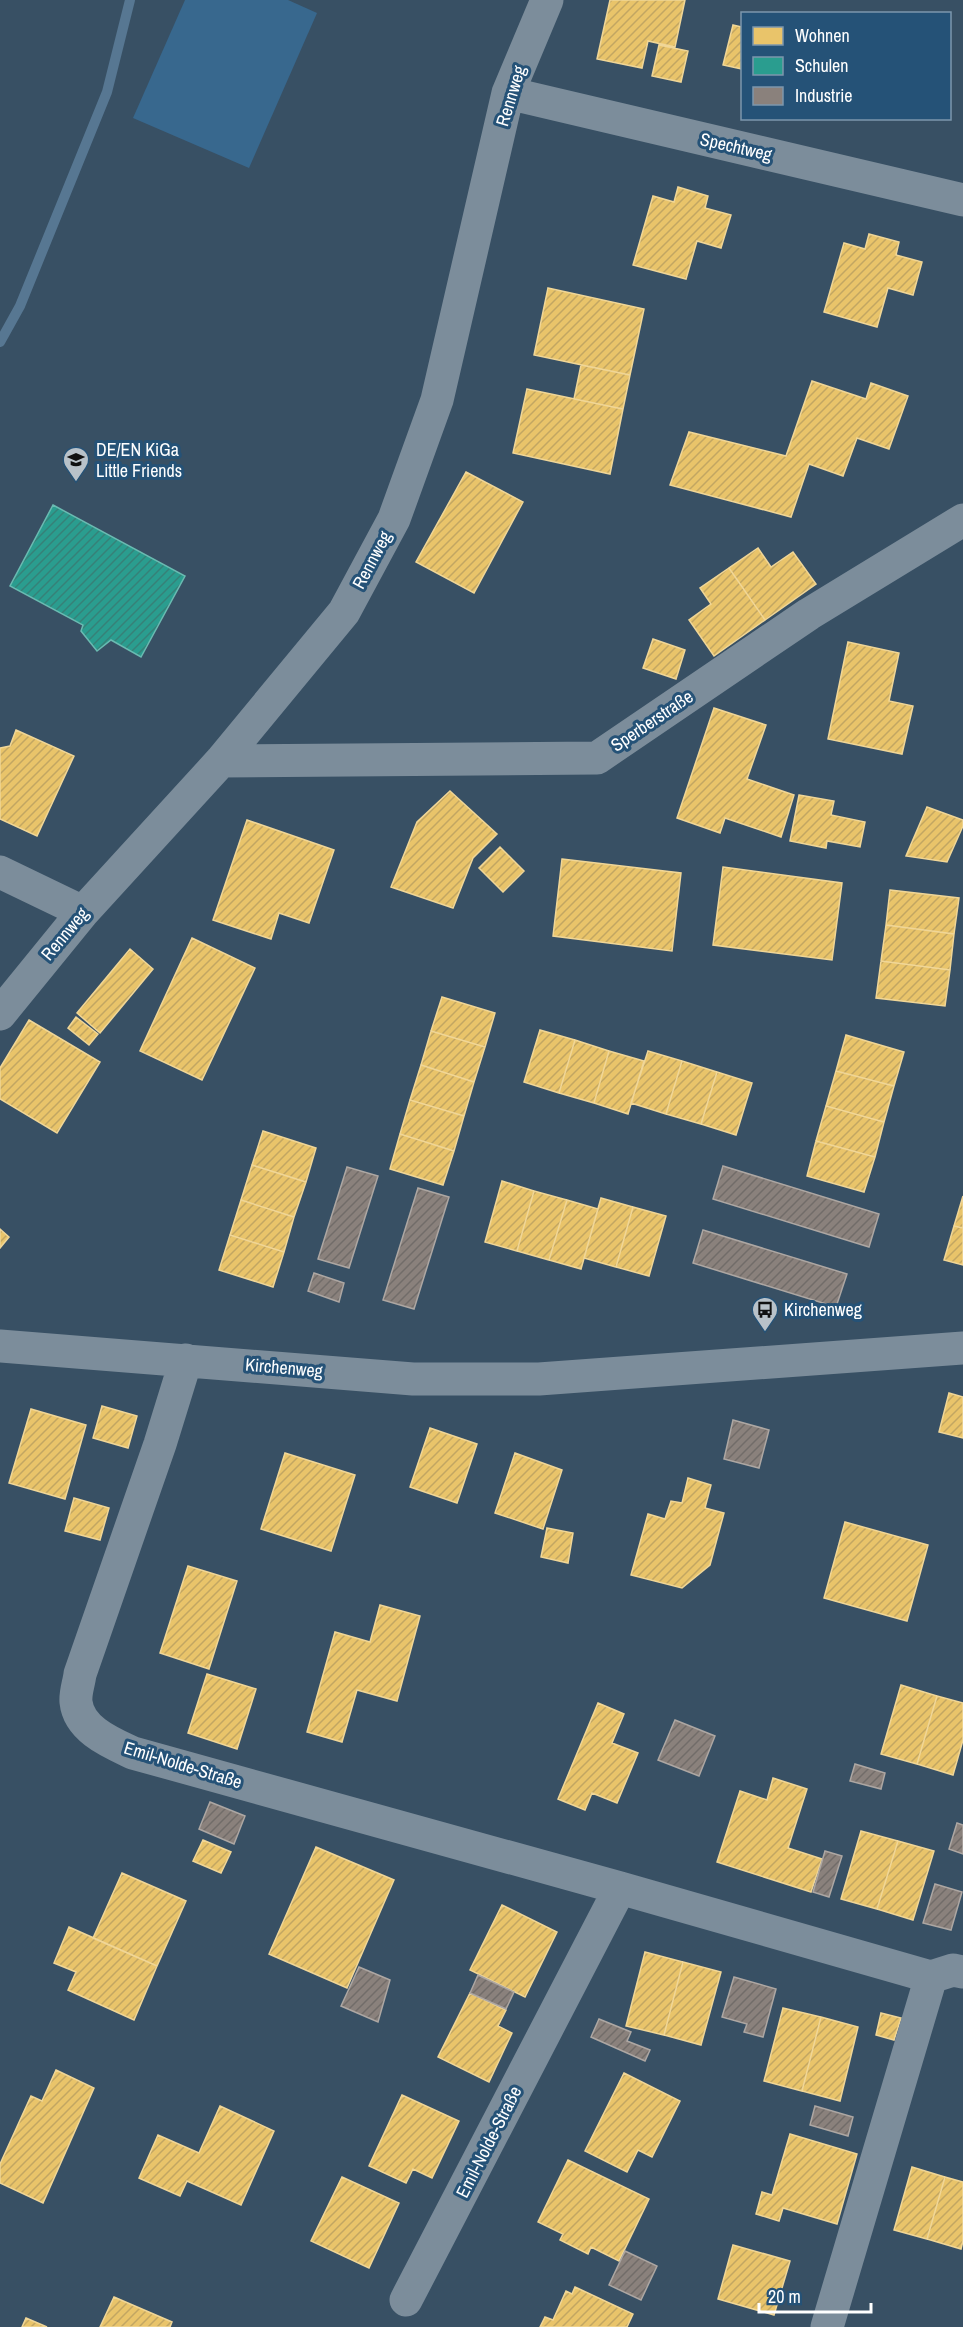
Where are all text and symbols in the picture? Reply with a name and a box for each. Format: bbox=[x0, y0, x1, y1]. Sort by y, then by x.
legend bbox=[741, 12, 951, 120]
text: Wohnen bbox=[795, 23, 850, 48]
text: Schulen bbox=[795, 53, 848, 78]
street label: Rennweg bbox=[489, 62, 532, 129]
text: Industrie bbox=[795, 83, 852, 108]
street label: Spechtweg bbox=[698, 126, 775, 167]
place label: DE/EN KiGa Little Friends bbox=[96, 437, 182, 483]
school or university icon: DE/EN KiGa Little Friends bbox=[61, 445, 91, 483]
street label: Rennweg bbox=[346, 526, 398, 593]
street label: Sperberstraße bbox=[606, 684, 698, 757]
street label: Rennweg bbox=[35, 901, 95, 966]
bus stop icon: Kirchenweg bbox=[750, 1295, 780, 1333]
place label: Kirchenweg bbox=[784, 1297, 863, 1322]
street label: Kirchenweg bbox=[244, 1352, 325, 1383]
street label: Emil-Nolde-Straße bbox=[121, 1735, 245, 1794]
street label: Emil-Nolde-Straße bbox=[450, 2082, 527, 2202]
scale bar bbox=[759, 2276, 872, 2314]
text: 20 m bbox=[768, 2284, 801, 2309]

